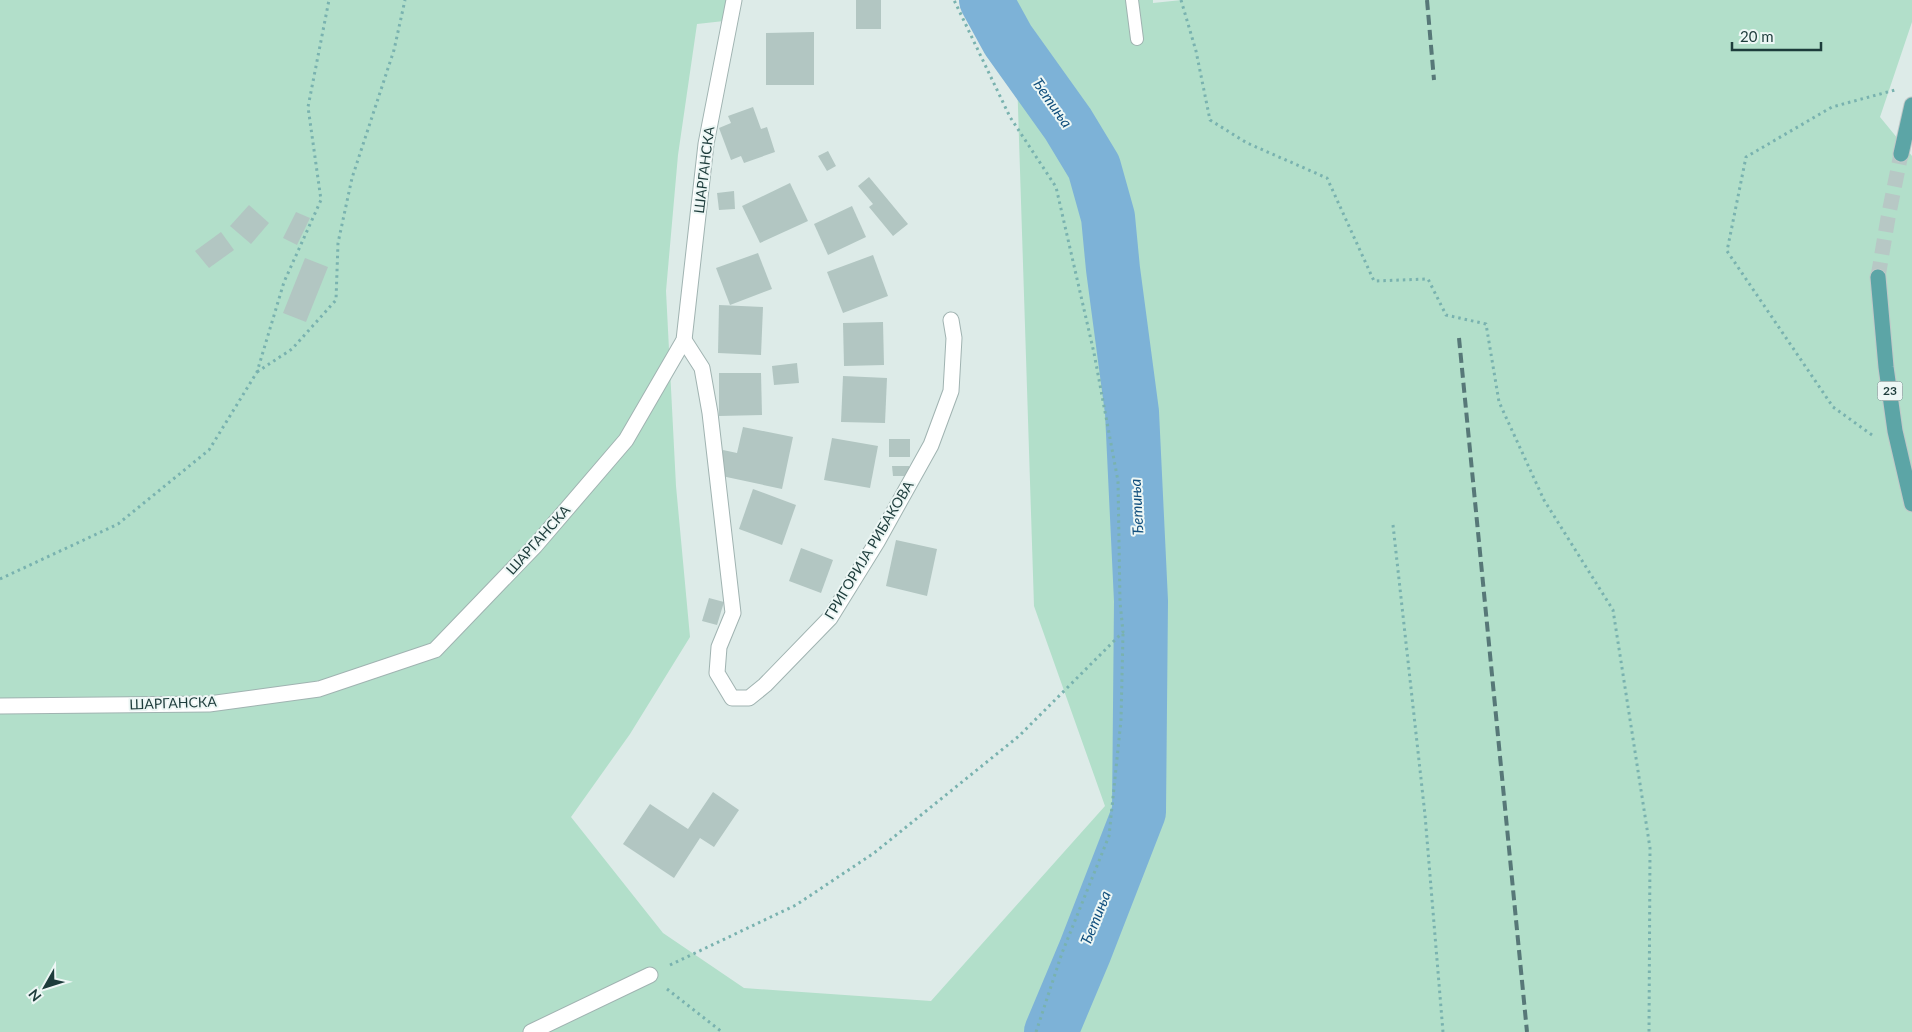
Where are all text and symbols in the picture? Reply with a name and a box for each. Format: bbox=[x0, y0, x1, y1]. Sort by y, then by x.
scale bar bbox=[1732, 20, 1821, 52]
text: 20 m bbox=[1740, 27, 1774, 45]
water label: Ђетиња bbox=[1029, 74, 1077, 131]
street label: ШАРГАНСКА bbox=[690, 125, 717, 214]
road number: 23 bbox=[1878, 382, 1902, 401]
street label: ГРИГОРИЈА РИБАКОВА bbox=[821, 477, 917, 622]
water label: Ђетиња bbox=[1126, 478, 1146, 536]
street label: ШАРГАНСКА bbox=[502, 501, 574, 578]
street label: ШАРГАНСКА bbox=[129, 692, 218, 713]
water label: Ђетиња bbox=[1076, 888, 1114, 947]
north arrow bbox=[20, 962, 70, 1012]
text: N bbox=[25, 986, 45, 1005]

